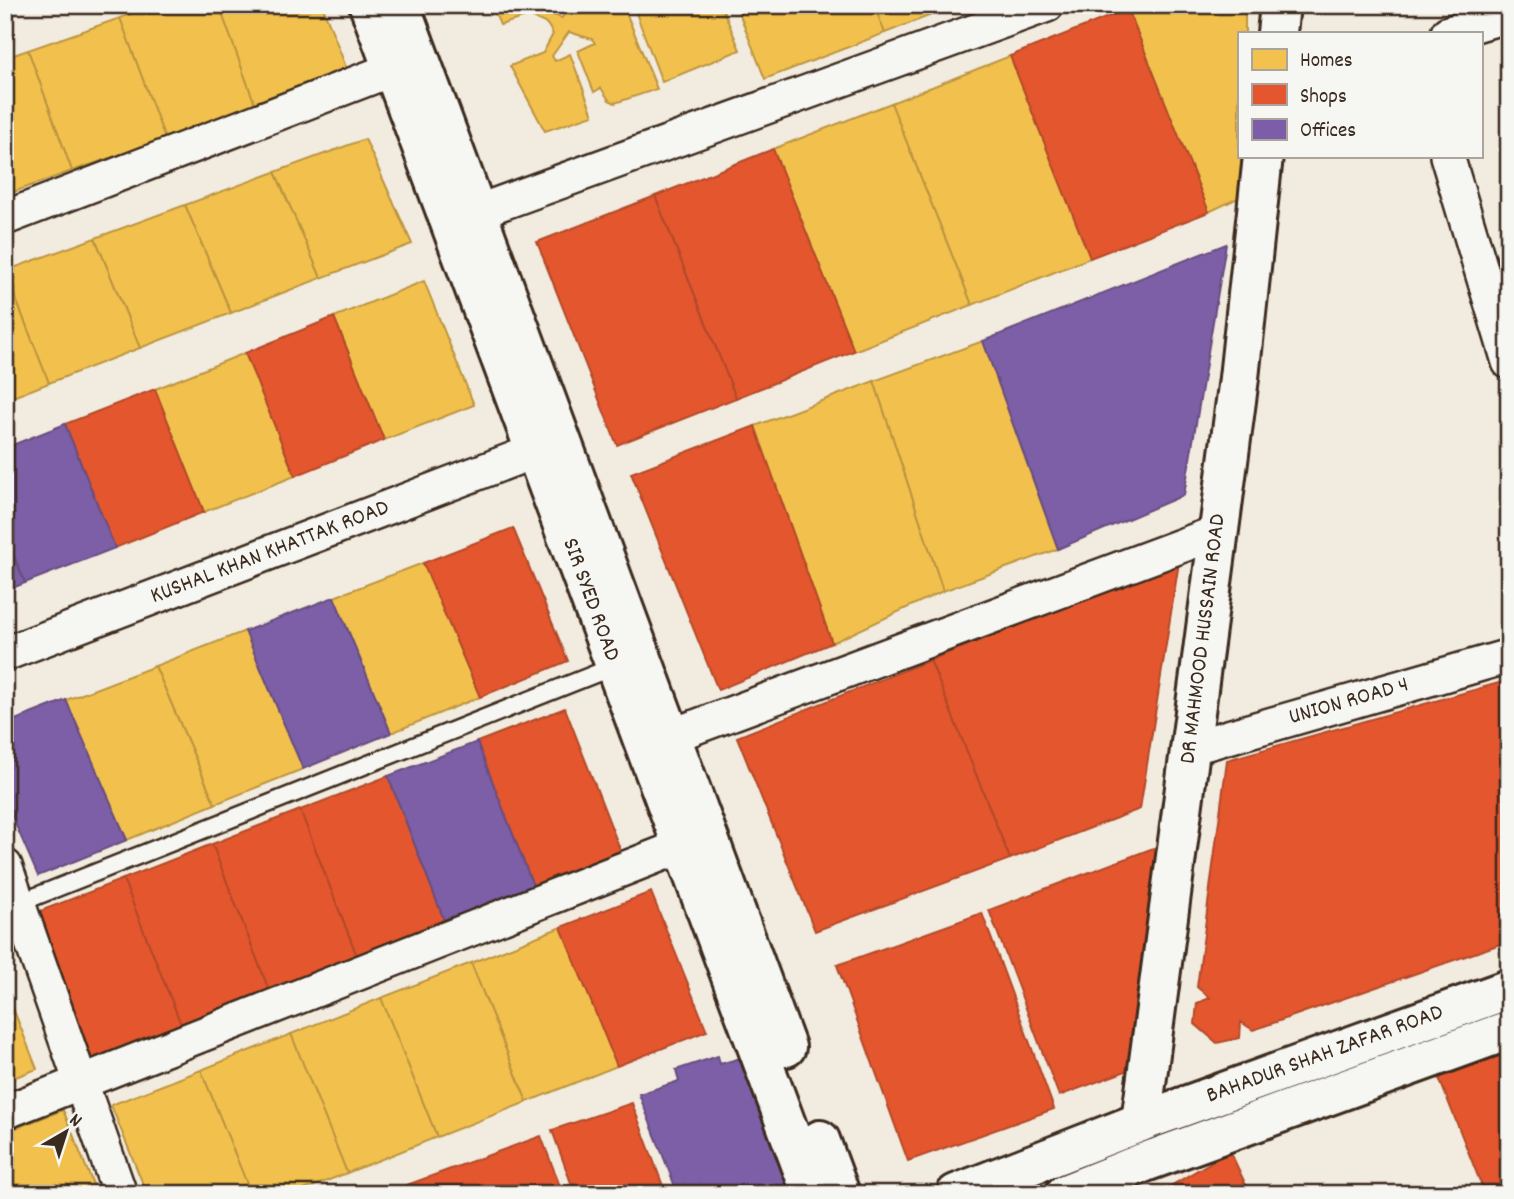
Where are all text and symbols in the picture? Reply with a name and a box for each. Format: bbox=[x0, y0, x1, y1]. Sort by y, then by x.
legend bbox=[1238, 32, 1482, 158]
text: Homes bbox=[1300, 47, 1353, 77]
text: Shops bbox=[1300, 83, 1347, 113]
text: Offices bbox=[1300, 117, 1356, 147]
street label: KUSHAL KHAN KHATTAK ROAD bbox=[146, 492, 394, 614]
street label: DR MAHMOOD HUSSAIN ROAD bbox=[1172, 512, 1236, 766]
street label: SIR SYED ROAD bbox=[552, 534, 628, 666]
street label: UNION ROAD 4 bbox=[1285, 669, 1413, 735]
street label: BAHADUR SHAH ZAFAR ROAD bbox=[1202, 997, 1448, 1113]
north arrow bbox=[32, 1098, 102, 1168]
text: N bbox=[62, 1108, 87, 1135]

